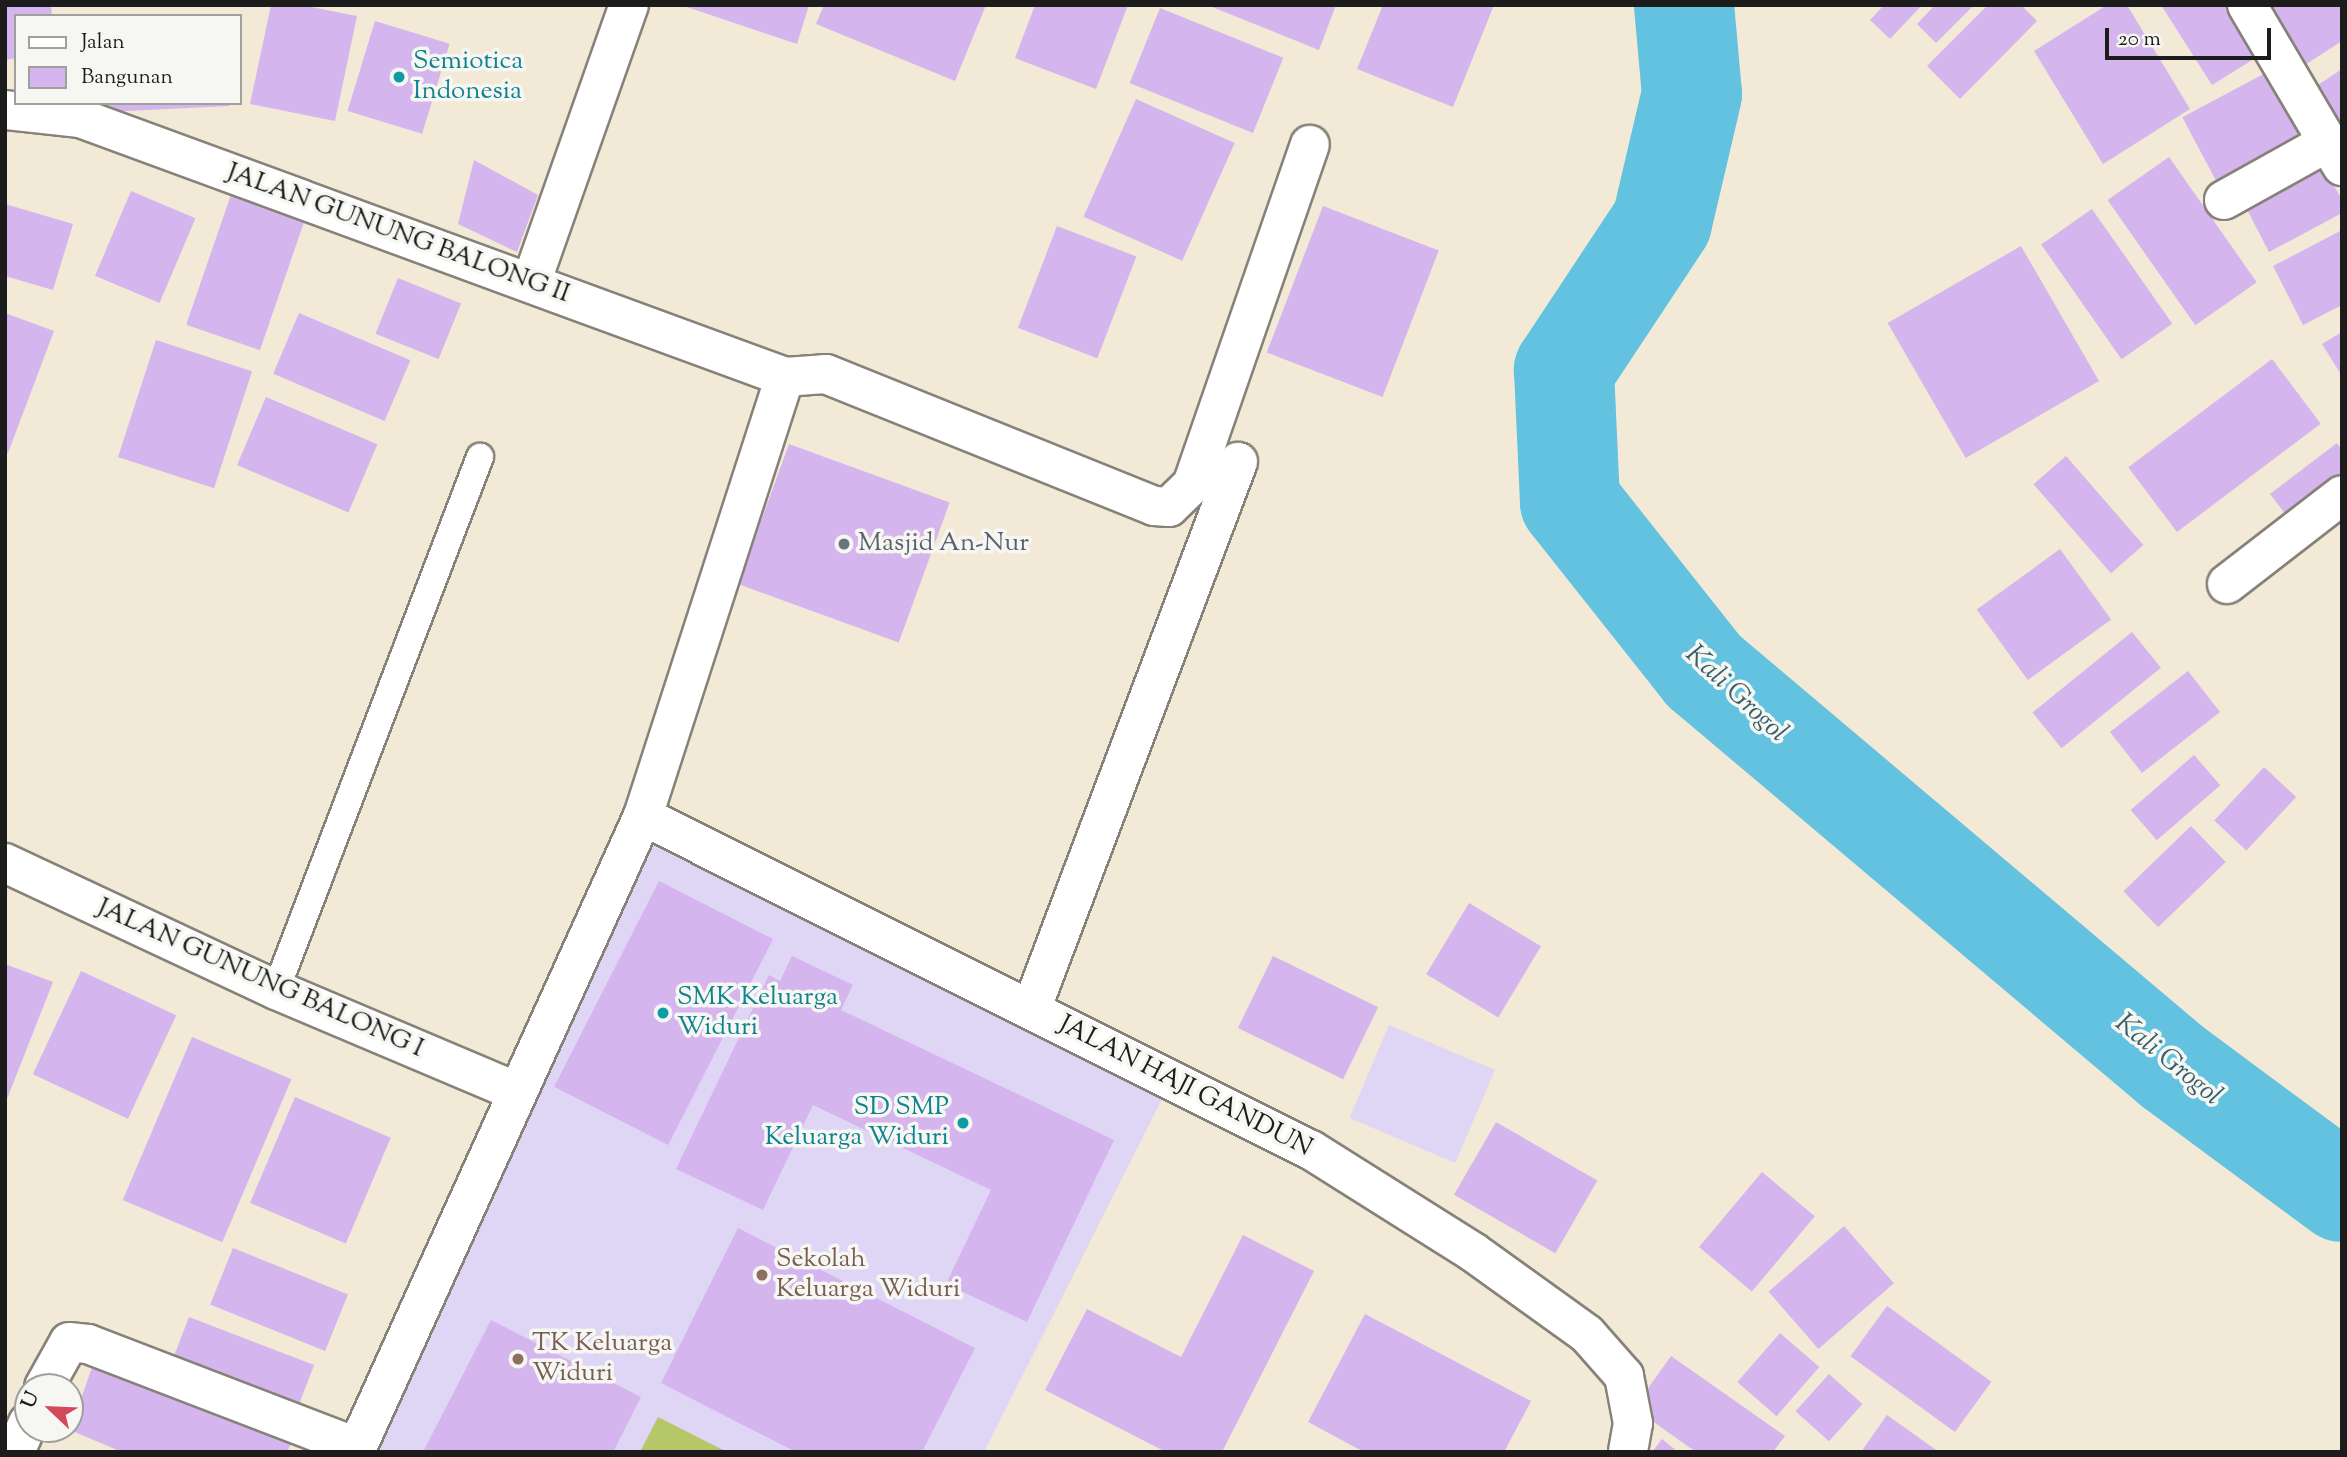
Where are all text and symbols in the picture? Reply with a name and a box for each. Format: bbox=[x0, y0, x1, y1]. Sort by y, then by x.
legend bbox=[14, 14, 242, 105]
scale bar bbox=[2109, 14, 2275, 58]
text: 20 m bbox=[2118, 25, 2161, 55]
text: Jalan bbox=[81, 28, 125, 58]
place label: Semiotica Indonesia bbox=[413, 46, 523, 108]
text: Bangunan bbox=[81, 63, 173, 93]
marker: Semiotica Indonesia bbox=[391, 69, 407, 85]
street label: JALAN GUNUNG BALONG II bbox=[222, 157, 574, 311]
place label: Masjid An-Nur bbox=[858, 528, 1029, 560]
marker: Masjid An-Nur bbox=[836, 536, 852, 552]
water label: Kali Grogol bbox=[1678, 638, 1794, 750]
street label: JALAN GUNUNG BALONG I bbox=[92, 893, 428, 1065]
place label: SMK Keluarga Widuri bbox=[677, 982, 838, 1044]
marker: SMK Keluarga Widuri bbox=[655, 1005, 671, 1021]
water label: Kali Grogol bbox=[2108, 1007, 2228, 1113]
street label: JALAN HAJI GANDUN bbox=[1053, 1009, 1317, 1165]
place label: SD SMP Keluarga Widuri bbox=[765, 1092, 949, 1154]
marker: SD SMP Keluarga Widuri bbox=[955, 1115, 971, 1131]
place label: Sekolah Keluarga Widuri bbox=[776, 1244, 960, 1306]
marker: Sekolah Keluarga Widuri bbox=[754, 1267, 770, 1283]
place label: TK Keluarga Widuri bbox=[532, 1328, 672, 1390]
marker: TK Keluarga Widuri bbox=[510, 1351, 526, 1367]
north arrow bbox=[14, 1373, 84, 1443]
text: U bbox=[16, 1388, 47, 1413]

